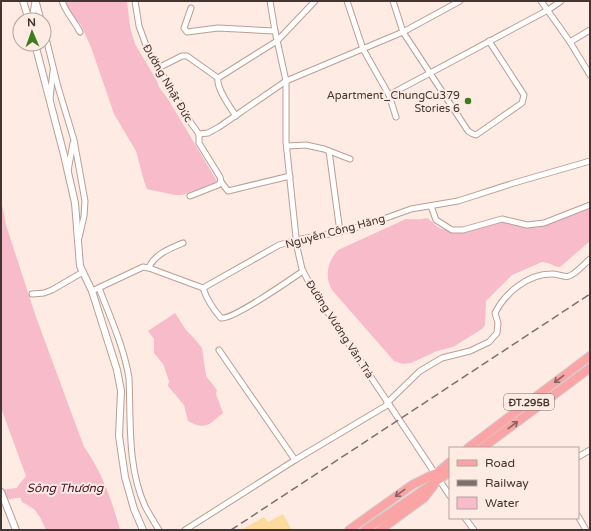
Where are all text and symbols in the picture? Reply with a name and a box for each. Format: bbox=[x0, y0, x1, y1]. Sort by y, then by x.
north arrow bbox=[12, 12, 52, 52]
text: N bbox=[27, 16, 36, 29]
street label: Đường Nhật Đức bbox=[140, 42, 195, 125]
place label: Apartment_ChungCu379 Stories 6 bbox=[327, 89, 460, 115]
marker: Apartment_ChungCu379 Stories 6 bbox=[463, 96, 473, 106]
street label: Nguyễn Công Hãng bbox=[284, 212, 386, 251]
street label: Đường Vương Văn Trà bbox=[303, 278, 376, 381]
one-way arrow bbox=[553, 375, 564, 384]
road number: ĐT.295B bbox=[504, 394, 554, 410]
one-way arrow bbox=[508, 421, 519, 429]
legend bbox=[449, 447, 579, 519]
text: Road bbox=[485, 456, 515, 470]
text: Railway bbox=[485, 476, 529, 490]
water label: Sông Thương bbox=[27, 481, 105, 495]
one-way arrow bbox=[395, 489, 406, 497]
text: Water bbox=[485, 496, 520, 510]

